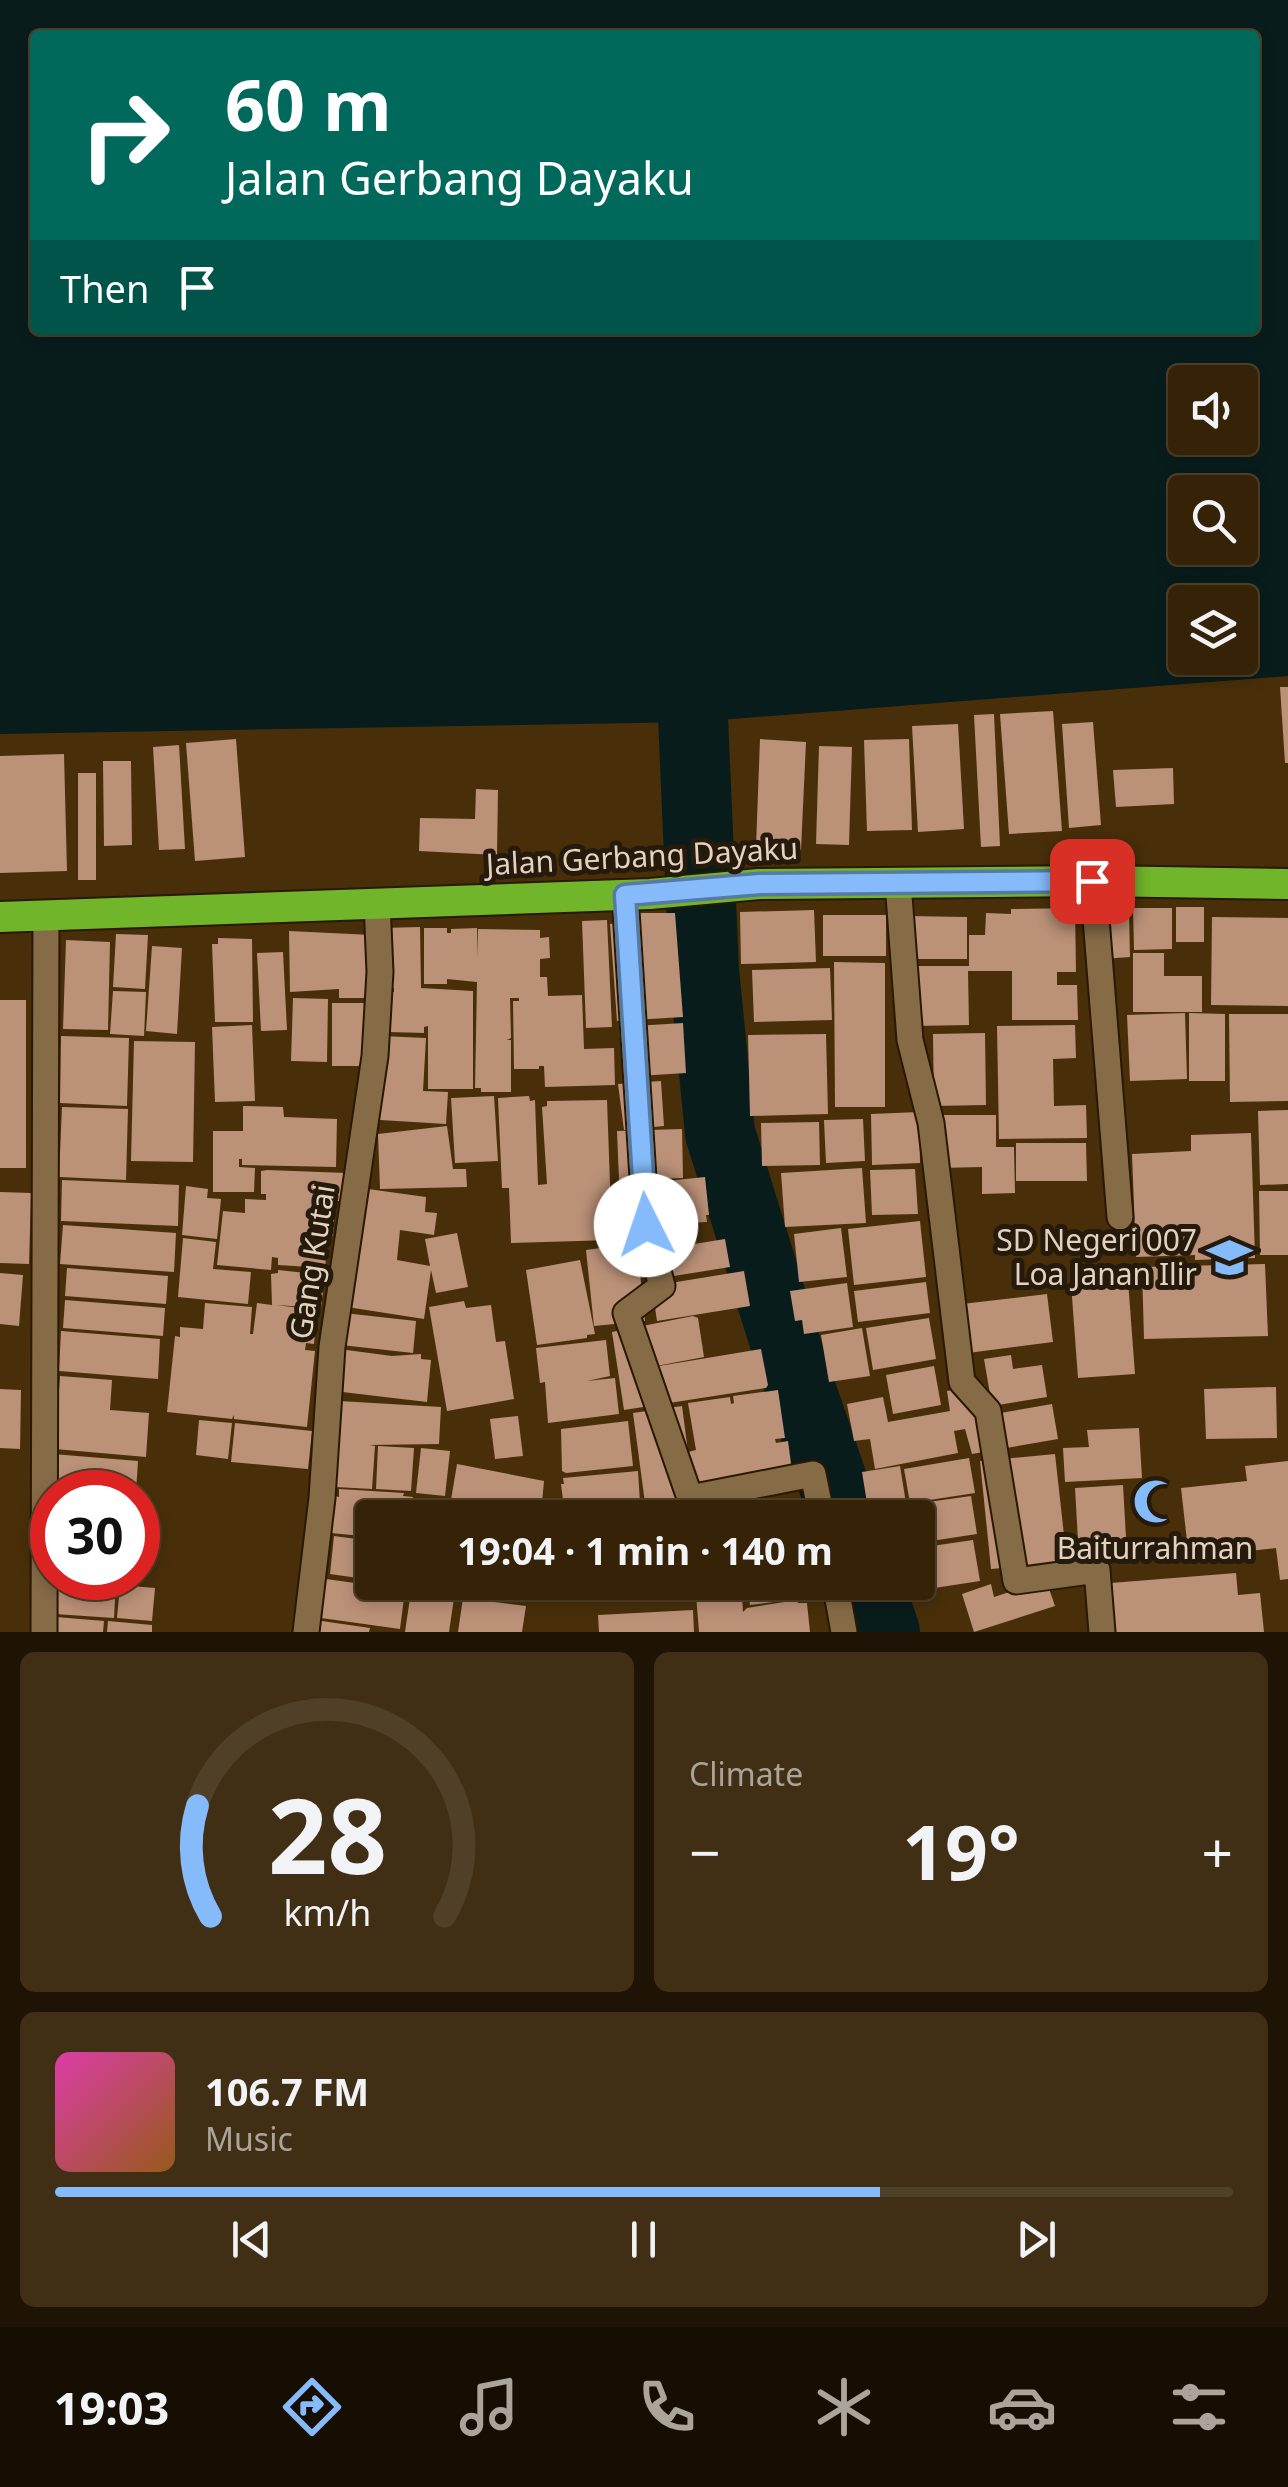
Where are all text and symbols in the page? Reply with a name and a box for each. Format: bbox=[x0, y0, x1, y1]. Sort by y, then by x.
text: 60 m bbox=[225, 56, 392, 152]
icon: right bbox=[60, 70, 190, 200]
text: Jalan Gerbang Dayaku bbox=[225, 147, 694, 208]
icon: arrive bbox=[170, 260, 225, 315]
text: Then bbox=[60, 262, 150, 314]
map controls bbox=[1168, 365, 1258, 675]
button: sound bbox=[1168, 365, 1258, 455]
button: search bbox=[1168, 475, 1258, 565]
button: layers bbox=[1168, 585, 1258, 675]
street label: Jalan Gerbang Dayaku bbox=[482, 827, 799, 884]
pin bbox=[1050, 839, 1135, 924]
icon: arrive bbox=[1065, 854, 1120, 909]
position arrow bbox=[594, 1173, 698, 1277]
street label: Gang Kutai bbox=[279, 1182, 344, 1342]
place label: SD Negeri 007 Loa Janan Ilir bbox=[996, 1219, 1197, 1294]
school or university icon: SD Negeri 007 Loa Janan Ilir bbox=[1206, 1234, 1254, 1282]
speed limit sign: 30 bbox=[30, 1470, 160, 1600]
mosque icon: Baiturrahman bbox=[1131, 1478, 1179, 1526]
text: 19:04 · 1 min · 140 m bbox=[457, 1524, 833, 1576]
place label: Baiturrahman bbox=[1057, 1527, 1253, 1568]
text: Climate bbox=[689, 1752, 803, 1795]
text: 28 bbox=[268, 1763, 386, 1904]
text: 19° bbox=[902, 1800, 1020, 1902]
text: − bbox=[689, 1814, 720, 1889]
text: + bbox=[1202, 1814, 1233, 1889]
text: km/h bbox=[283, 1888, 371, 1936]
text: 106.7 FM bbox=[205, 2065, 369, 2117]
text: Music bbox=[205, 2117, 293, 2160]
icon: previous bbox=[224, 2212, 279, 2267]
icon: pause bbox=[616, 2212, 671, 2267]
icon: next bbox=[1009, 2212, 1064, 2267]
icon: directions bbox=[277, 2372, 347, 2442]
icon: music bbox=[454, 2372, 524, 2442]
icon: phone bbox=[632, 2372, 702, 2442]
icon: climate bbox=[809, 2372, 879, 2442]
icon: car bbox=[987, 2372, 1057, 2442]
icon: filters bbox=[1164, 2372, 1234, 2442]
text: 19:03 bbox=[54, 2377, 169, 2438]

